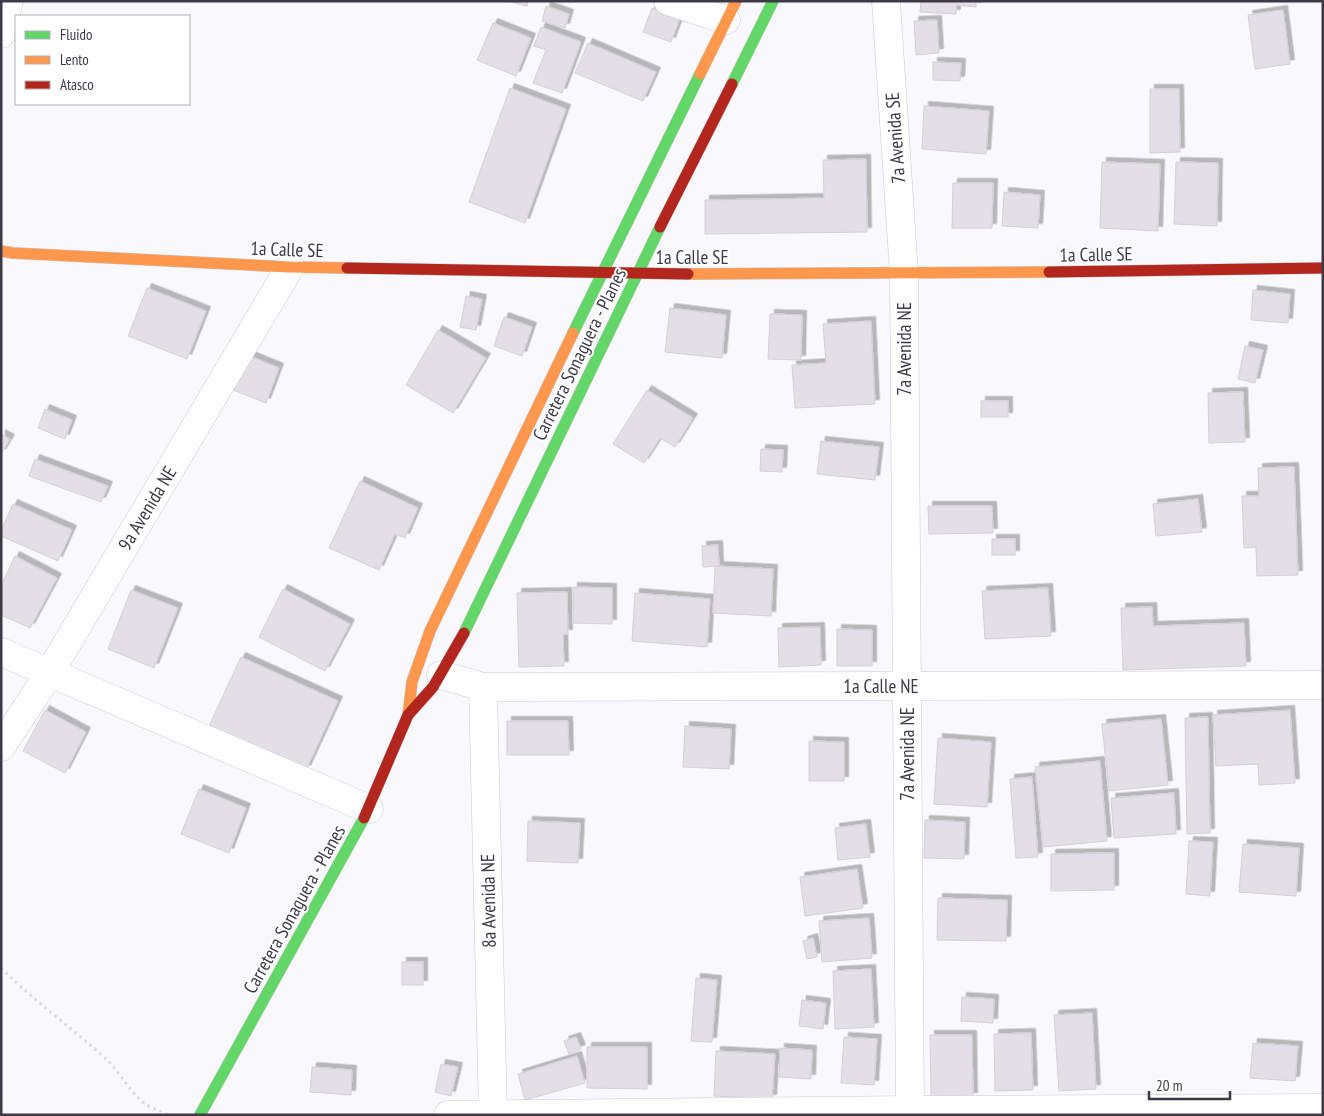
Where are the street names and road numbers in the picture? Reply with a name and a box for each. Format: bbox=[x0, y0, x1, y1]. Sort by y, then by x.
street label: 7a Avenida SE bbox=[880, 91, 910, 185]
street label: 1a Calle SE bbox=[250, 236, 324, 262]
street label: 1a Calle SE bbox=[1059, 241, 1133, 267]
street label: 1a Calle SE bbox=[655, 245, 729, 269]
street label: Carretera Sonaguera - Planes bbox=[527, 264, 631, 444]
street label: 7a Avenida NE bbox=[892, 302, 916, 396]
street label: 9a Avenida NE bbox=[113, 462, 181, 554]
street label: 1a Calle NE bbox=[843, 674, 919, 698]
street label: 7a Avenida NE bbox=[895, 707, 919, 801]
street label: Carretera Sonaguera - Planes bbox=[238, 821, 350, 997]
street label: 8a Avenida NE bbox=[475, 854, 501, 948]

